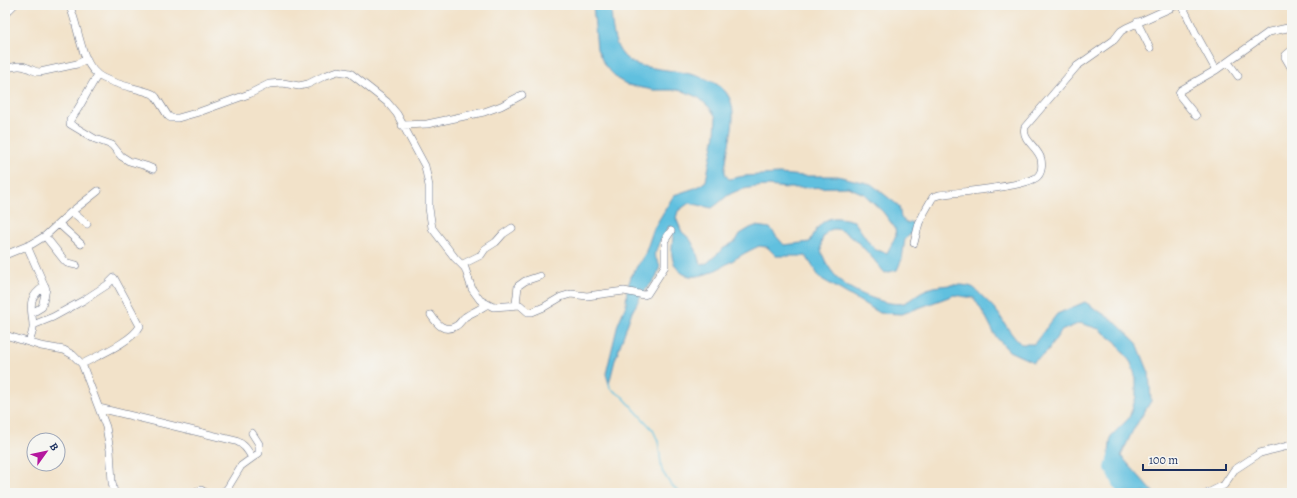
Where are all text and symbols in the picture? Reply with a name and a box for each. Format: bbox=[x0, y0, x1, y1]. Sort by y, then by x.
north arrow bbox=[26, 432, 66, 472]
text: B bbox=[46, 440, 62, 454]
scale bar bbox=[1143, 446, 1226, 472]
text: 100 m bbox=[1149, 452, 1178, 468]

